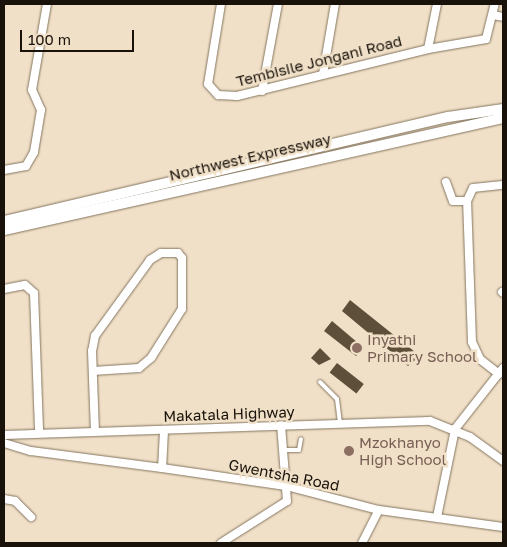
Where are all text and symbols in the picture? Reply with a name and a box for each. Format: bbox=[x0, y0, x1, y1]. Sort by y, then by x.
scale bar bbox=[22, 20, 136, 52]
text: 100 m bbox=[28, 30, 71, 48]
street label: Tembisile Jongani Road bbox=[234, 32, 404, 90]
street label: Northwest Expressway bbox=[167, 130, 333, 184]
place label: Inyathi Primary School bbox=[367, 330, 477, 365]
marker: Inyathi Primary School bbox=[351, 342, 363, 354]
street label: Makatala Highway bbox=[163, 403, 295, 425]
place label: Mzokhanyo High School bbox=[359, 433, 446, 468]
marker: Mzokhanyo High School bbox=[343, 445, 355, 457]
street label: Gwentsha Road bbox=[227, 455, 341, 495]

